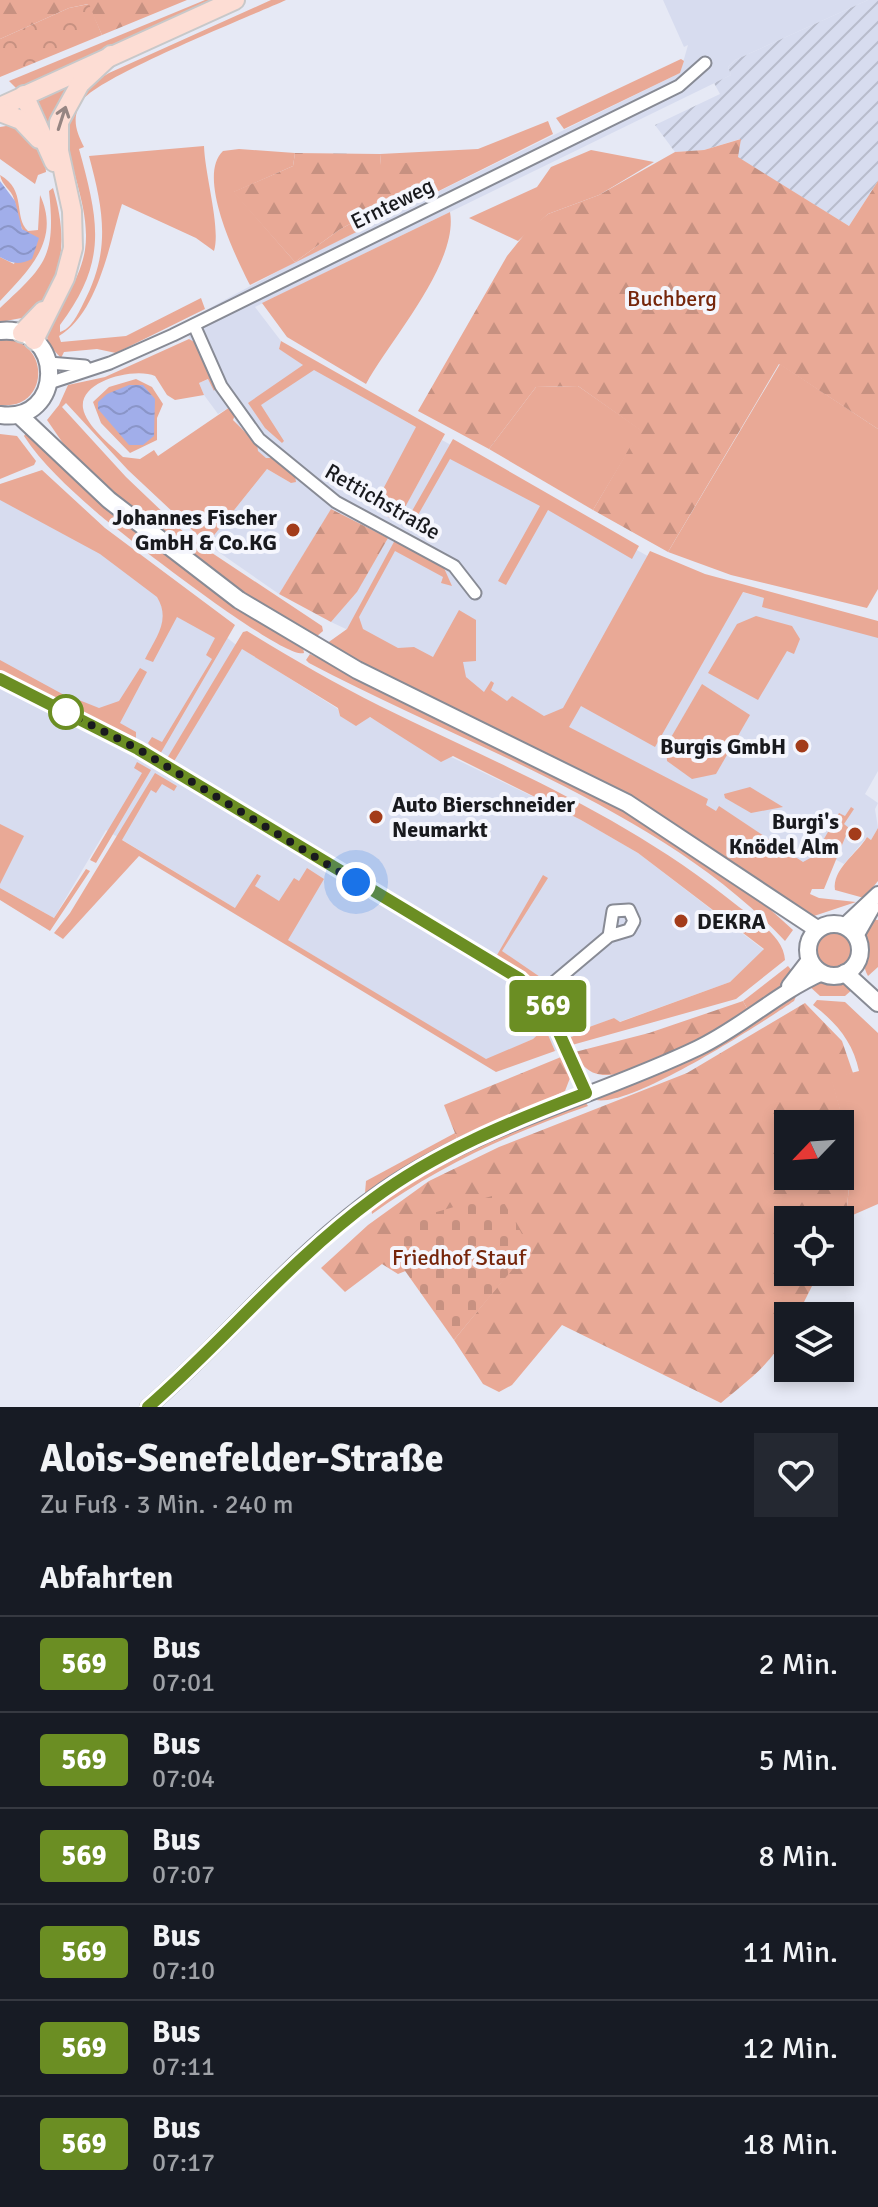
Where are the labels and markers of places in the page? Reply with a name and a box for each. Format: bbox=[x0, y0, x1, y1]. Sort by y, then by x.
place label: Johannes Fischer GmbH & Co.KG bbox=[112, 504, 277, 556]
marker: Johannes Fischer GmbH & Co.KG bbox=[284, 521, 302, 539]
unlabelled marker bbox=[49, 695, 83, 729]
place label: Burgis GmbH bbox=[660, 733, 786, 760]
marker: Burgis GmbH bbox=[793, 737, 811, 755]
place label: Auto Bierschneider Neumarkt bbox=[392, 791, 575, 843]
marker: Auto Bierschneider Neumarkt bbox=[367, 808, 385, 826]
place label: Burgi's Knödel Alm bbox=[729, 808, 839, 860]
marker: Burgi's Knödel Alm bbox=[846, 825, 864, 843]
place label: DEKRA bbox=[697, 908, 766, 935]
marker: DEKRA bbox=[672, 912, 690, 930]

